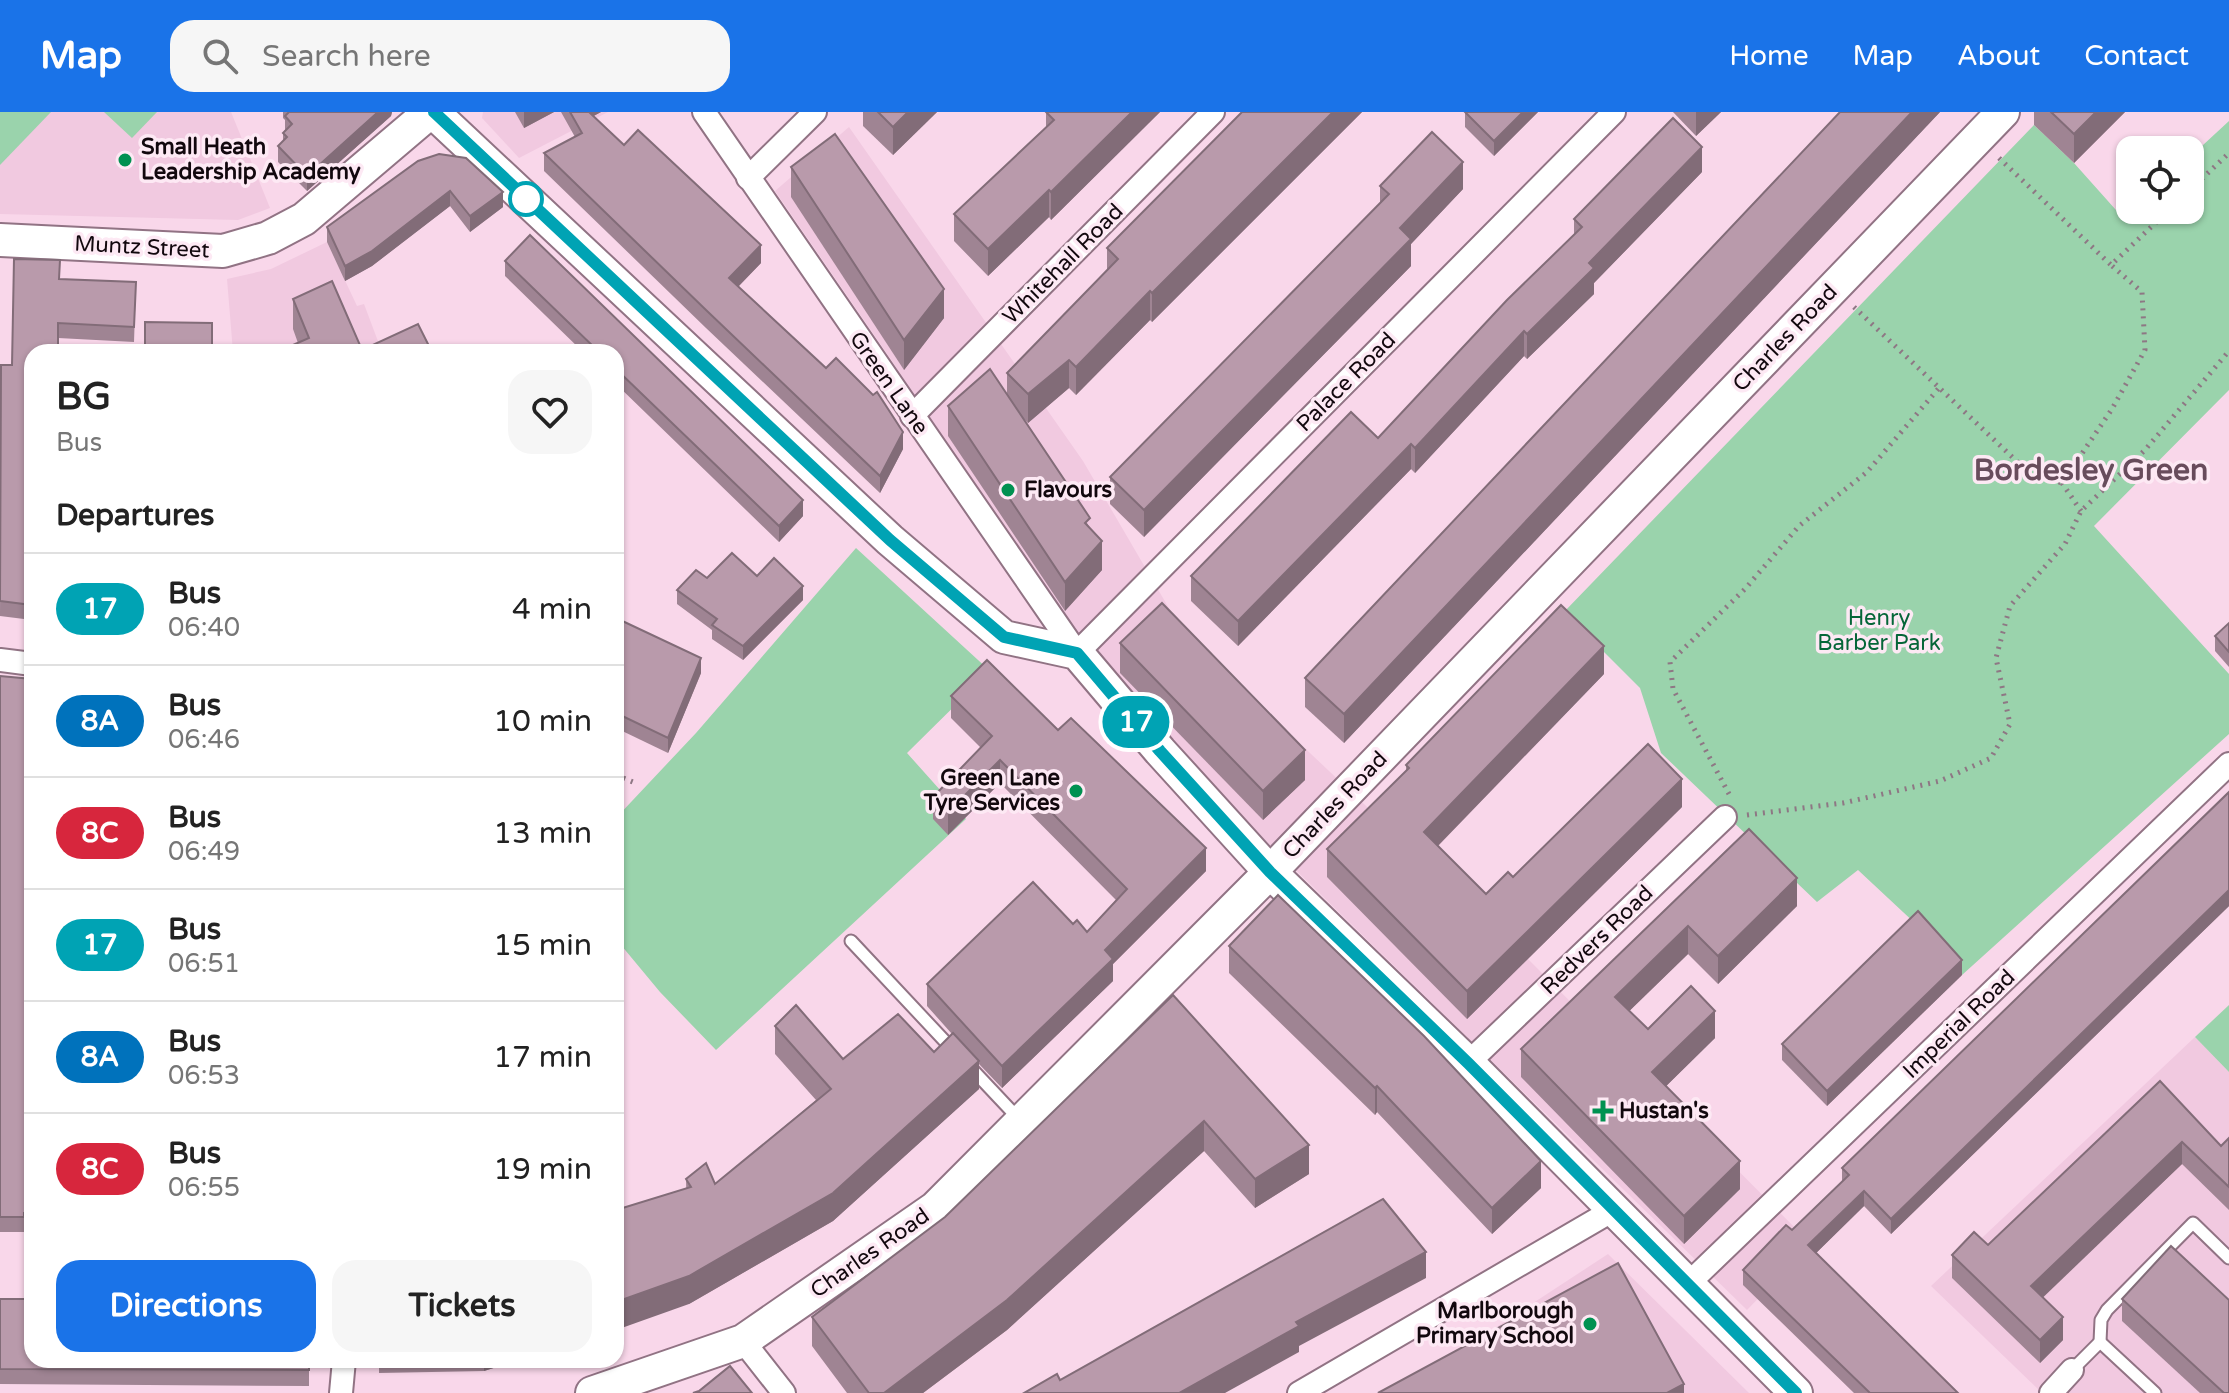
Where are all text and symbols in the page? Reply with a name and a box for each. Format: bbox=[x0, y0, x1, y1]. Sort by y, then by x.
search box bbox=[170, 20, 730, 92]
text: Map bbox=[40, 33, 122, 79]
icon: search bbox=[198, 34, 242, 78]
text: Search here bbox=[262, 38, 431, 75]
text: Home bbox=[1729, 39, 1809, 73]
text: Map bbox=[1853, 39, 1913, 73]
text: About bbox=[1957, 39, 2040, 73]
text: Contact bbox=[2084, 39, 2189, 73]
place label: Small Heath Leadership Academy bbox=[141, 134, 361, 185]
map controls bbox=[2116, 136, 2204, 224]
button: locate bbox=[2116, 136, 2204, 224]
marker: Small Heath Leadership Academy bbox=[116, 151, 134, 169]
unlabelled marker bbox=[509, 182, 543, 216]
street label: Whitehall Road bbox=[997, 198, 1129, 330]
street label: Muntz Street bbox=[74, 230, 210, 264]
street label: Charles Road bbox=[1727, 279, 1843, 397]
street label: Green Lane bbox=[844, 327, 934, 439]
street label: Palace Road bbox=[1291, 327, 1401, 437]
button: heart bbox=[508, 370, 592, 454]
text: BG bbox=[56, 374, 111, 420]
text: Bus bbox=[56, 427, 102, 458]
district label: Bordesley Green bbox=[1974, 452, 2208, 489]
place label: Flavours bbox=[1024, 477, 1113, 503]
marker: Flavours bbox=[999, 481, 1017, 499]
text: Departures bbox=[56, 497, 214, 534]
text: Bus bbox=[168, 575, 221, 612]
text: 4 min bbox=[512, 591, 592, 628]
text: 17 bbox=[82, 592, 118, 626]
park label: Henry Barber Park bbox=[1817, 605, 1941, 656]
text: 06:40 bbox=[168, 612, 240, 643]
text: Bus bbox=[168, 687, 221, 724]
line badge: 17 bbox=[1100, 696, 1172, 748]
text: 10 min bbox=[493, 703, 592, 740]
text: 8A bbox=[81, 704, 119, 738]
text: 17 bbox=[1118, 705, 1154, 739]
text: 06:46 bbox=[168, 724, 240, 755]
street label: Charles Road bbox=[1277, 746, 1393, 864]
place label: Green Lane Tyre Services bbox=[923, 765, 1060, 816]
marker: Green Lane Tyre Services bbox=[1067, 782, 1085, 800]
text: Bus bbox=[168, 799, 221, 836]
text: 13 min bbox=[493, 815, 592, 852]
text: 8C bbox=[81, 816, 119, 850]
text: 06:49 bbox=[168, 836, 240, 867]
street label: Redvers Road bbox=[1535, 880, 1659, 1000]
text: Bus bbox=[168, 911, 221, 948]
text: 15 min bbox=[493, 927, 592, 964]
text: 17 bbox=[82, 928, 118, 962]
text: 06:51 bbox=[168, 948, 240, 979]
street label: Imperial Road bbox=[1898, 964, 2020, 1084]
text: Bus bbox=[168, 1023, 221, 1060]
text: 17 min bbox=[493, 1039, 592, 1076]
text: 8A bbox=[81, 1040, 119, 1074]
text: 06:53 bbox=[168, 1060, 240, 1091]
place label: Hustan's bbox=[1619, 1098, 1709, 1124]
marker: Hustan's bbox=[1594, 1102, 1612, 1120]
text: Bus bbox=[168, 1135, 221, 1172]
text: 19 min bbox=[493, 1151, 592, 1188]
text: 8C bbox=[81, 1152, 119, 1186]
text: 06:55 bbox=[168, 1172, 240, 1203]
street label: Charles Road bbox=[806, 1202, 934, 1304]
button: Directions bbox=[56, 1260, 316, 1352]
button: Tickets bbox=[332, 1260, 592, 1352]
place label: Marlborough Primary School bbox=[1416, 1298, 1574, 1349]
marker: Marlborough Primary School bbox=[1581, 1315, 1599, 1333]

